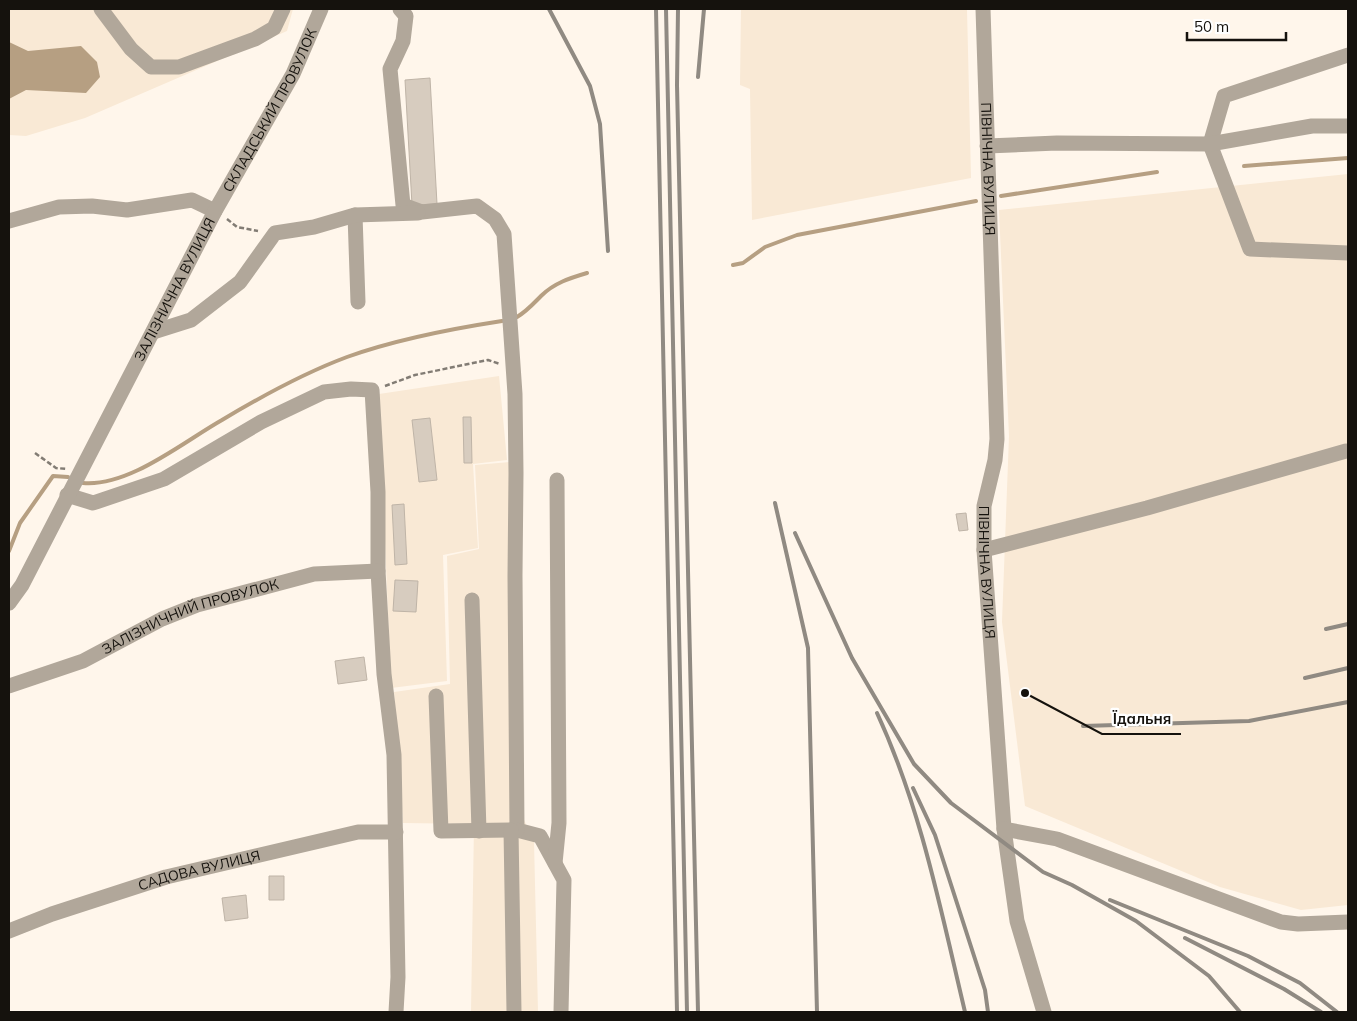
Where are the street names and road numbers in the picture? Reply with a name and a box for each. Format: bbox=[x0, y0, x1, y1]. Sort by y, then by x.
street label: СКЛАДСЬКИЙ ПРОВУЛОК bbox=[219, 25, 321, 195]
street label: ПІВНІЧНА ВУЛИЦЯ bbox=[977, 102, 999, 236]
street label: ЗАЛІЗНИЧНА ВУЛИЦЯ bbox=[130, 215, 219, 364]
street label: ПІВНІЧНА ВУЛИЦЯ bbox=[975, 506, 999, 639]
street label: ЗАЛІЗНИЧНИЙ ПРОВУЛОК bbox=[99, 575, 281, 658]
street label: САДОВА ВУЛИЦЯ bbox=[136, 846, 262, 894]

